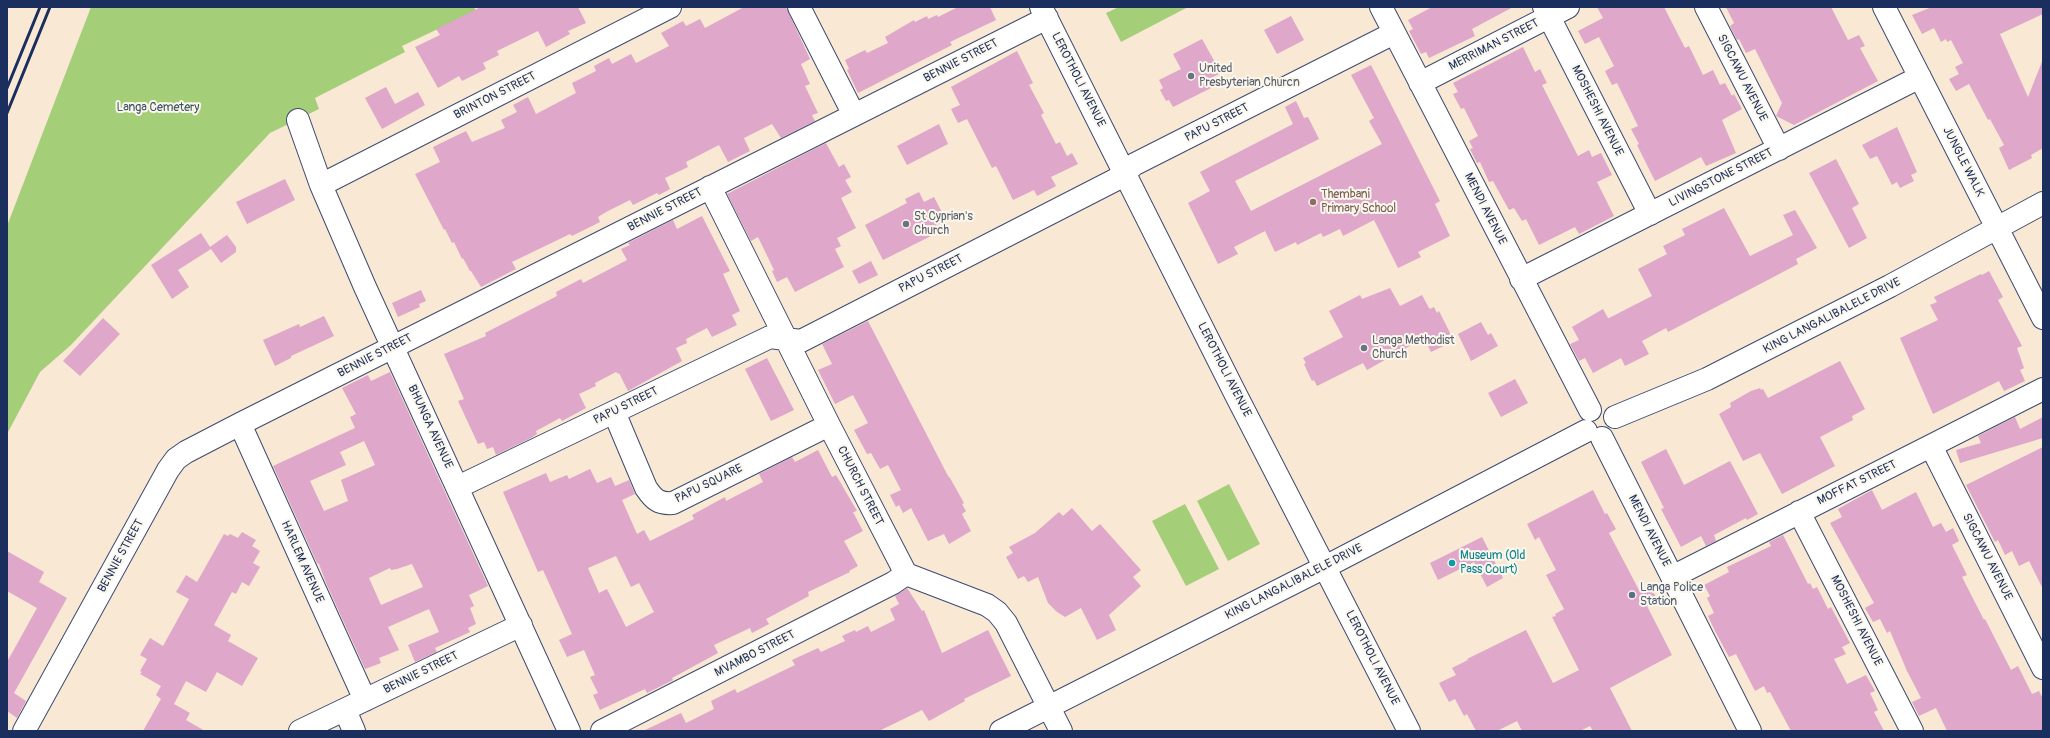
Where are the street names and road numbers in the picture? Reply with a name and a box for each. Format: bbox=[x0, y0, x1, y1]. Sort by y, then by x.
street label: MERRIMAN STREET bbox=[1447, 16, 1541, 74]
street label: LEROTHOLI AVENUE bbox=[1048, 30, 1108, 130]
street label: SIGCAWU AVENUE bbox=[1714, 32, 1770, 124]
street label: BENNIE STREET bbox=[921, 36, 1001, 86]
street label: MOSHESHI AVENUE bbox=[1568, 63, 1626, 159]
street label: BRINTON STREET bbox=[452, 69, 538, 123]
street label: PAPU STREET bbox=[1183, 101, 1251, 145]
street label: JUNGLE WALK bbox=[1939, 125, 1987, 199]
street label: LIVINGSTONE STREET bbox=[1667, 146, 1775, 210]
street label: MENDI AVENUE bbox=[1461, 171, 1509, 247]
street label: BENNIE STREET bbox=[625, 185, 705, 235]
street label: PAPU STREET bbox=[897, 252, 965, 296]
street label: KING LANGALIBALELE DRIVE bbox=[1761, 275, 1903, 357]
street label: LEROTHOLI AVENUE bbox=[1194, 320, 1254, 420]
street label: BENNIE STREET bbox=[335, 331, 415, 381]
street label: BHUNGA AVENUE bbox=[404, 383, 456, 471]
street label: PAPU STREET bbox=[591, 384, 661, 428]
street label: CHURCH STREET bbox=[834, 444, 886, 528]
street label: MOFFAT STREET bbox=[1815, 458, 1899, 508]
street label: PAPU SQUARE bbox=[673, 461, 745, 507]
street label: MENDI AVENUE bbox=[1625, 493, 1673, 569]
street label: SIGCAWU AVENUE bbox=[1959, 511, 2015, 603]
street label: BENNIE STREET bbox=[95, 517, 147, 595]
street label: HARLEM AVENUE bbox=[277, 519, 327, 605]
street label: KING LANGALIBALELE DRIVE bbox=[1223, 541, 1365, 623]
street label: MOSHESHI AVENUE bbox=[1827, 573, 1885, 669]
street label: LEROTHOLI AVENUE bbox=[1342, 608, 1402, 708]
street label: MVAMBO STREET bbox=[712, 628, 798, 680]
street label: BENNIE STREET bbox=[381, 649, 461, 697]

